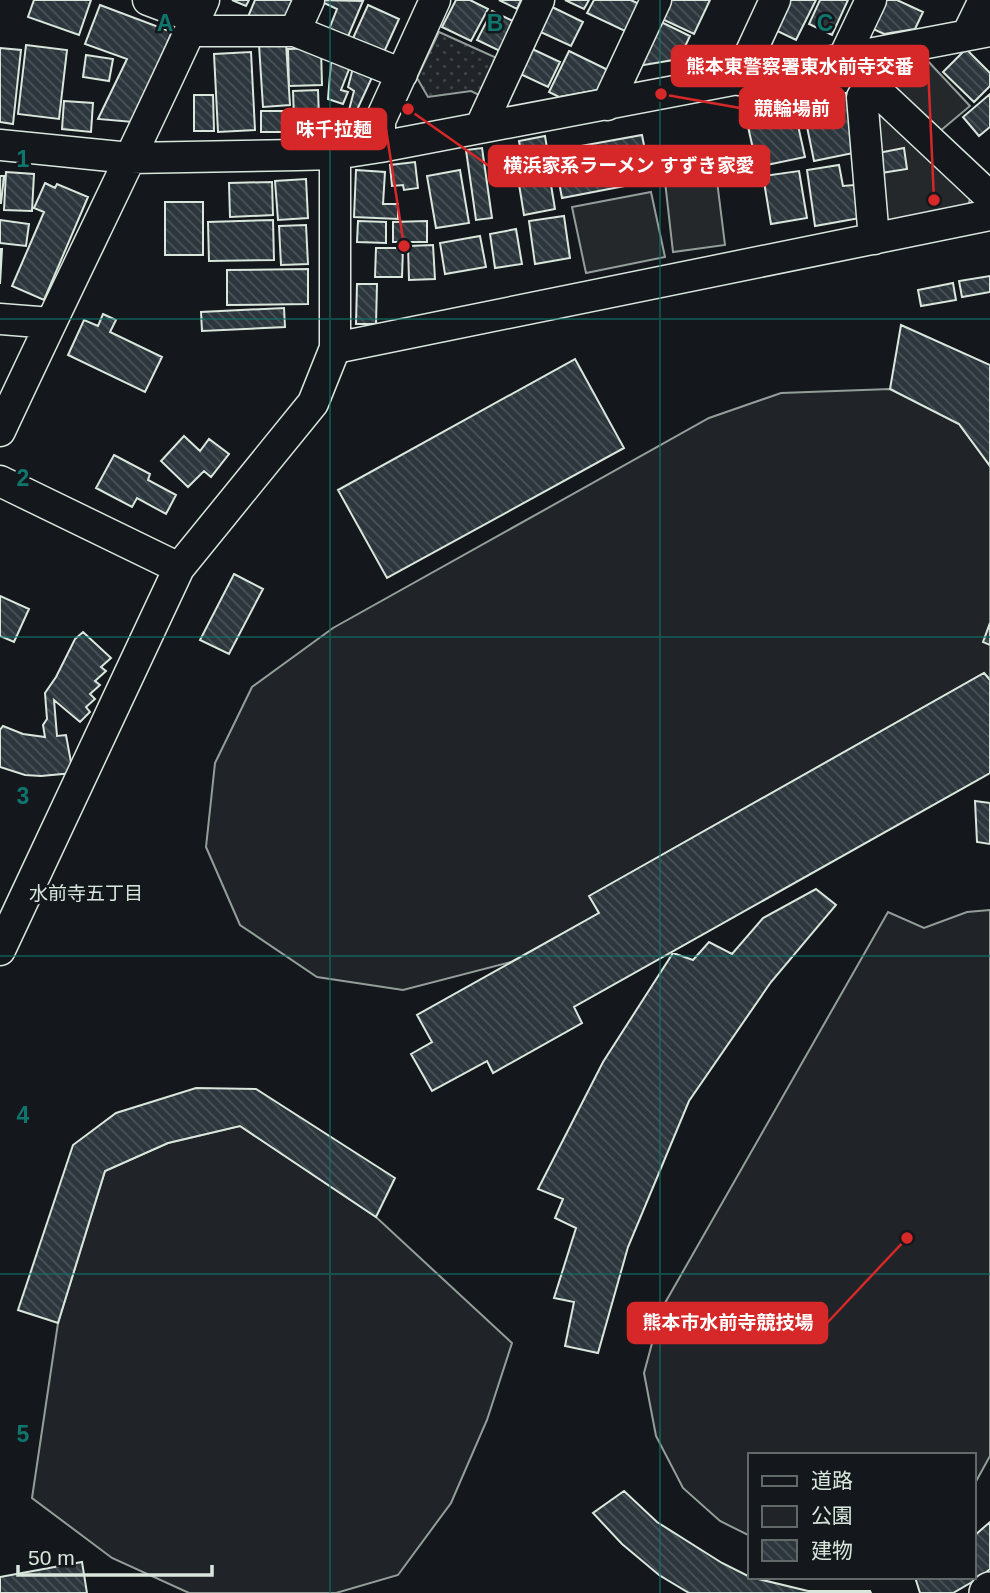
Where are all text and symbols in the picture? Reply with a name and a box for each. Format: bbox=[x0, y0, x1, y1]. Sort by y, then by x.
text: A bbox=[157, 10, 173, 36]
text: B bbox=[487, 10, 503, 36]
text: C bbox=[817, 10, 833, 36]
callout: 熊本東警察署東水前寺交番 bbox=[672, 46, 928, 86]
text: 熊本東警察署東水前寺交番 bbox=[686, 56, 914, 77]
callout: 競輪場前 bbox=[740, 88, 844, 128]
text: 競輪場前 bbox=[754, 98, 830, 119]
callout: 味千拉麺 bbox=[282, 109, 386, 149]
text: 味千拉麺 bbox=[296, 119, 372, 140]
text: 1 bbox=[17, 146, 30, 172]
callout: 横浜家系ラーメン すずき家愛 bbox=[489, 146, 769, 186]
text: 横浜家系ラーメン すずき家愛 bbox=[503, 155, 755, 176]
text: 2 bbox=[17, 465, 29, 491]
text: 3 bbox=[17, 783, 29, 809]
district label: 水前寺五丁目 bbox=[29, 883, 143, 904]
text: 4 bbox=[17, 1102, 30, 1128]
callout: 熊本市水前寺競技場 bbox=[628, 1303, 827, 1343]
text: 熊本市水前寺競技場 bbox=[642, 1312, 814, 1333]
text: 5 bbox=[17, 1421, 30, 1447]
legend bbox=[748, 1453, 976, 1579]
text: 道路 bbox=[811, 1469, 853, 1492]
text: 公園 bbox=[811, 1504, 853, 1527]
scale bar bbox=[18, 1534, 212, 1578]
text: 建物 bbox=[811, 1539, 853, 1562]
text: 50 m bbox=[28, 1546, 75, 1569]

